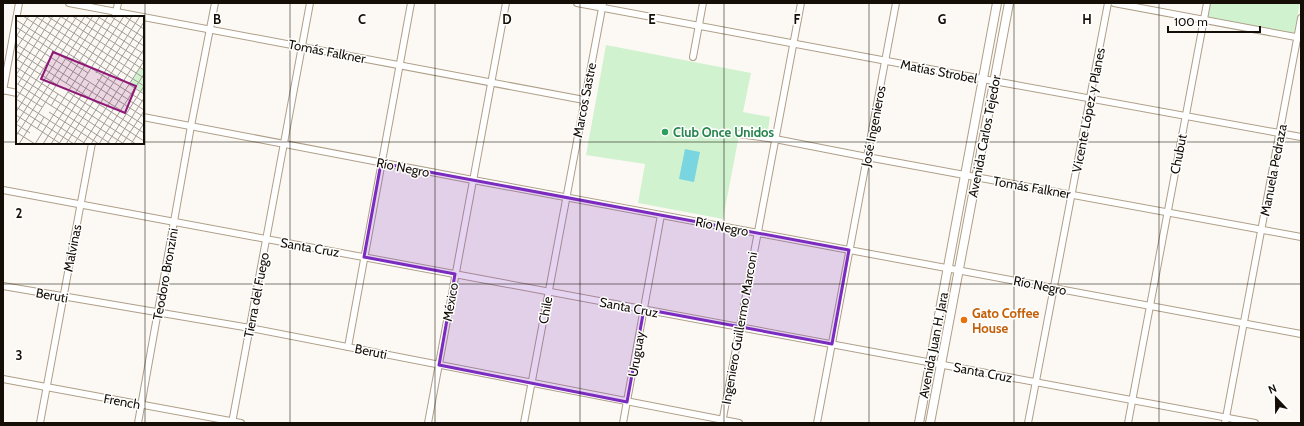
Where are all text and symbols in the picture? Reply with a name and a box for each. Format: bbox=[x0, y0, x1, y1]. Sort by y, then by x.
scale bar bbox=[1168, 8, 1260, 34]
text: B bbox=[213, 11, 221, 27]
text: C bbox=[358, 11, 366, 27]
text: D bbox=[502, 11, 512, 27]
text: E bbox=[648, 11, 656, 27]
text: F bbox=[794, 11, 801, 27]
text: G bbox=[938, 11, 947, 27]
text: H bbox=[1082, 11, 1092, 27]
text: 100 m bbox=[1174, 14, 1208, 29]
inset map bbox=[16, 16, 144, 144]
street label: Tomás Falkner bbox=[287, 36, 368, 66]
street label: Vicente López y Planes bbox=[1068, 46, 1108, 174]
street label: Matías Strobel bbox=[899, 56, 979, 86]
street label: Marcos Sastre bbox=[569, 61, 599, 139]
street label: Avenida Carlos Tejedor bbox=[964, 73, 1005, 199]
street label: José Ingenieros bbox=[857, 84, 889, 169]
street label: Manuela Pedraza bbox=[1256, 122, 1290, 217]
place label: Club Once Unidos bbox=[673, 124, 774, 140]
marker: Club Once Unidos bbox=[660, 127, 670, 137]
street label: Chubut bbox=[1166, 132, 1190, 175]
street label: Río Negro bbox=[375, 154, 431, 180]
street label: Tomás Falkner bbox=[992, 172, 1073, 202]
text: 2 bbox=[16, 205, 23, 221]
street label: Río Negro bbox=[694, 213, 750, 239]
street label: Malvinas bbox=[60, 222, 85, 273]
street label: Teodoro Bronzini bbox=[149, 227, 181, 321]
street label: Santa Cruz bbox=[279, 234, 341, 260]
street label: Tierra del Fuego bbox=[240, 251, 272, 339]
street label: Ingeniero Guillermo Marconi bbox=[718, 251, 760, 405]
street label: Río Negro bbox=[1012, 272, 1068, 298]
street label: México bbox=[439, 281, 461, 323]
street label: Beruti bbox=[35, 284, 69, 306]
street label: Avenida Juan H. Jara bbox=[915, 290, 951, 399]
street label: Santa Cruz bbox=[598, 293, 660, 321]
street label: Chile bbox=[535, 295, 555, 325]
place label: Gato Coffee House bbox=[972, 305, 1039, 336]
marker: Gato Coffee House bbox=[959, 315, 969, 325]
street label: Uruguay bbox=[624, 330, 648, 378]
street label: Beruti bbox=[354, 340, 388, 362]
text: 3 bbox=[15, 347, 23, 363]
street label: Santa Cruz bbox=[952, 358, 1014, 386]
north arrow bbox=[1256, 378, 1296, 418]
text: N bbox=[1266, 381, 1278, 397]
street label: French bbox=[102, 390, 142, 412]

